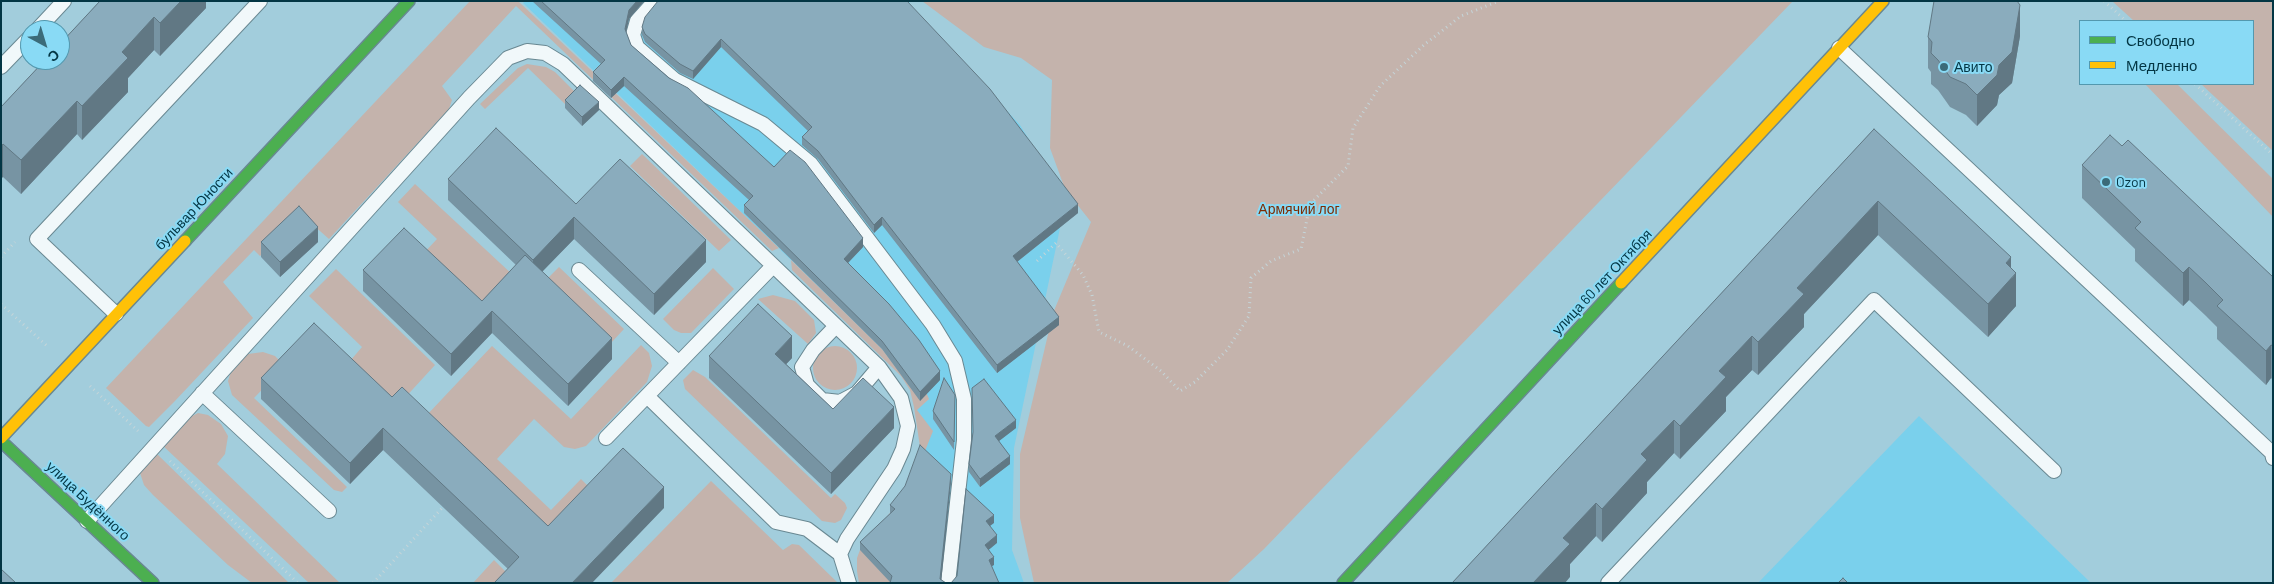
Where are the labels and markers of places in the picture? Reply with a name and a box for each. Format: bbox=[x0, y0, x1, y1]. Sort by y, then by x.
place label: Авито bbox=[1954, 59, 1993, 75]
marker: Авито bbox=[1938, 61, 1950, 73]
place label: Ozon bbox=[2116, 174, 2146, 190]
marker: Ozon bbox=[2100, 176, 2112, 188]

